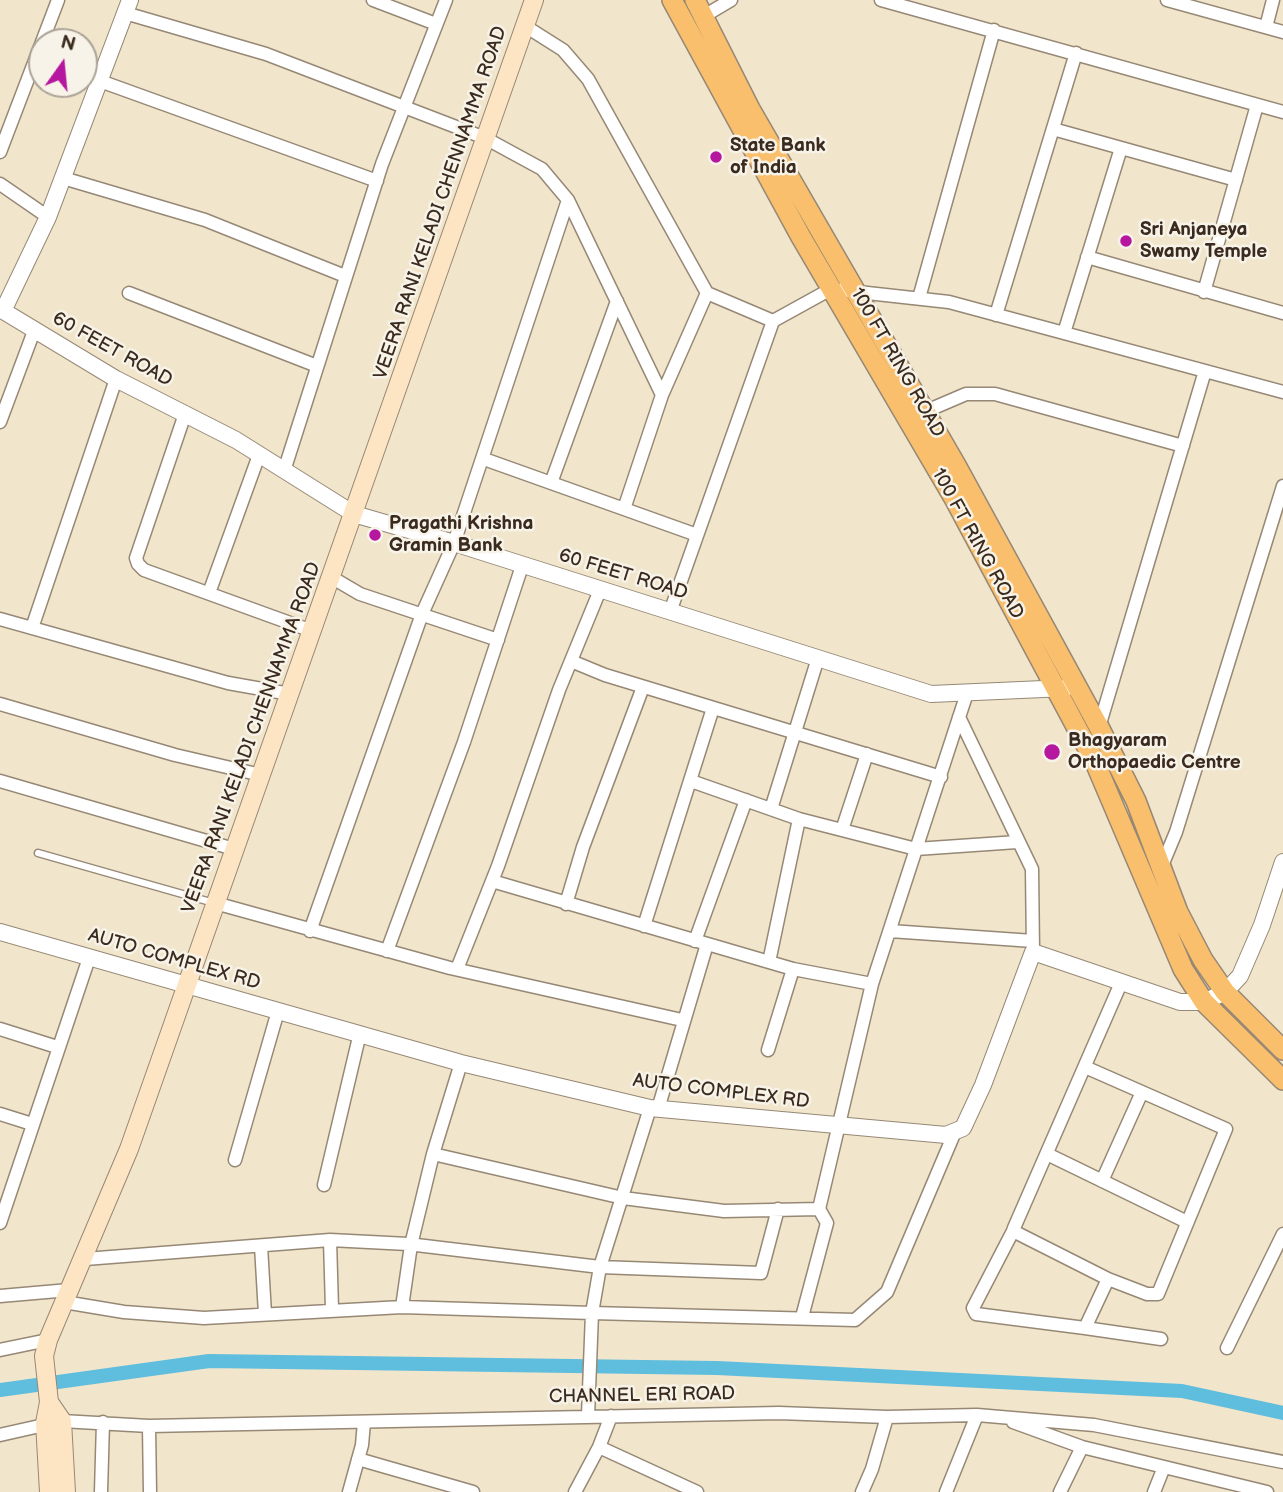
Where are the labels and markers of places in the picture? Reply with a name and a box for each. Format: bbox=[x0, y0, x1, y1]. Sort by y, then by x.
place label: State Bank of India bbox=[730, 135, 825, 179]
marker: State Bank of India bbox=[708, 149, 724, 165]
place label: Sri Anjaneya Swamy Temple bbox=[1140, 219, 1267, 263]
marker: Sri Anjaneya Swamy Temple bbox=[1118, 233, 1134, 249]
place label: Pragathi Krishna Gramin Bank bbox=[389, 513, 533, 557]
marker: Pragathi Krishna Gramin Bank bbox=[367, 527, 383, 543]
place label: Bhagyaram Orthopaedic Centre bbox=[1068, 730, 1241, 774]
marker: Bhagyaram Orthopaedic Centre bbox=[1042, 742, 1062, 762]

